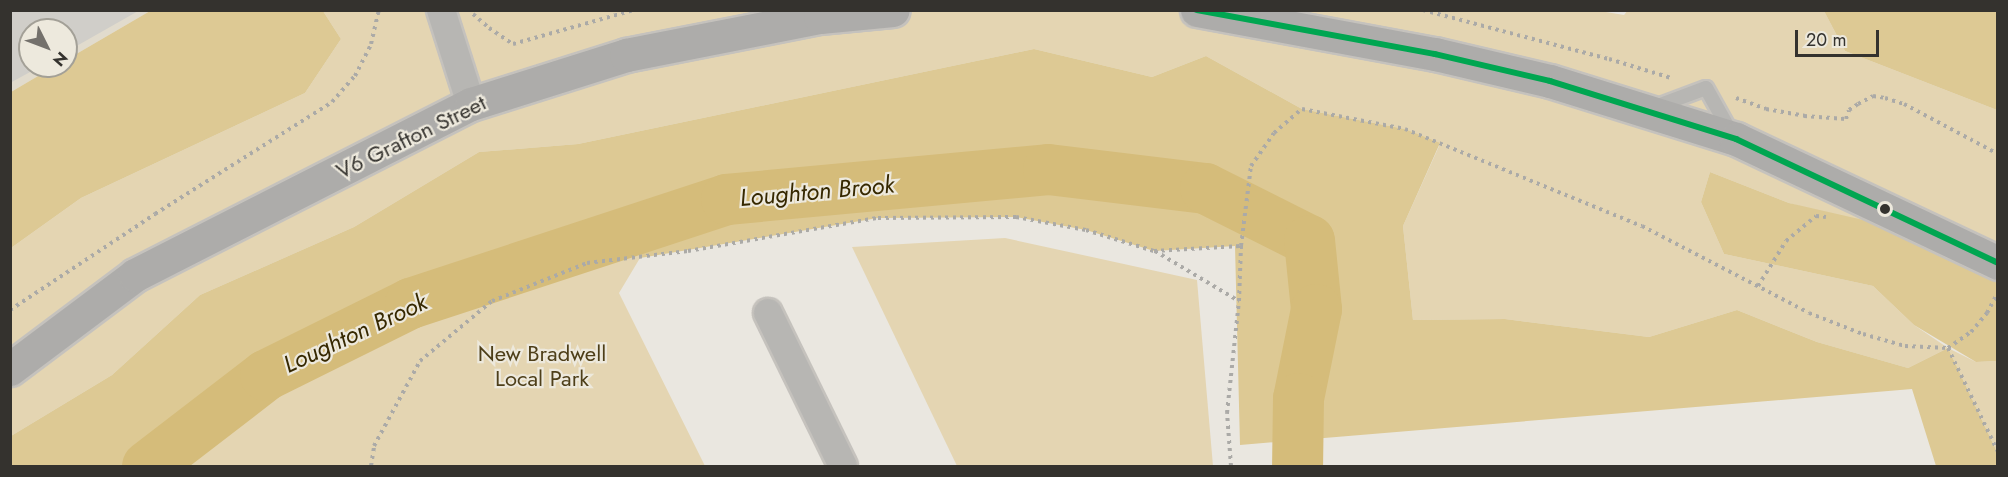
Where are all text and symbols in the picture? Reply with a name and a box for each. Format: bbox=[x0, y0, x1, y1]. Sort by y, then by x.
north arrow bbox=[18, 18, 78, 78]
scale bar bbox=[1798, 18, 1882, 56]
text: 20 m bbox=[1806, 27, 1846, 53]
text: N bbox=[47, 47, 73, 71]
street label: V6 Grafton Street bbox=[332, 89, 490, 185]
water label: Loughton Brook bbox=[739, 170, 895, 212]
unlabelled marker bbox=[1879, 203, 1891, 215]
water label: Loughton Brook bbox=[279, 287, 431, 379]
park label: New Bradwell Local Park bbox=[478, 340, 606, 392]

